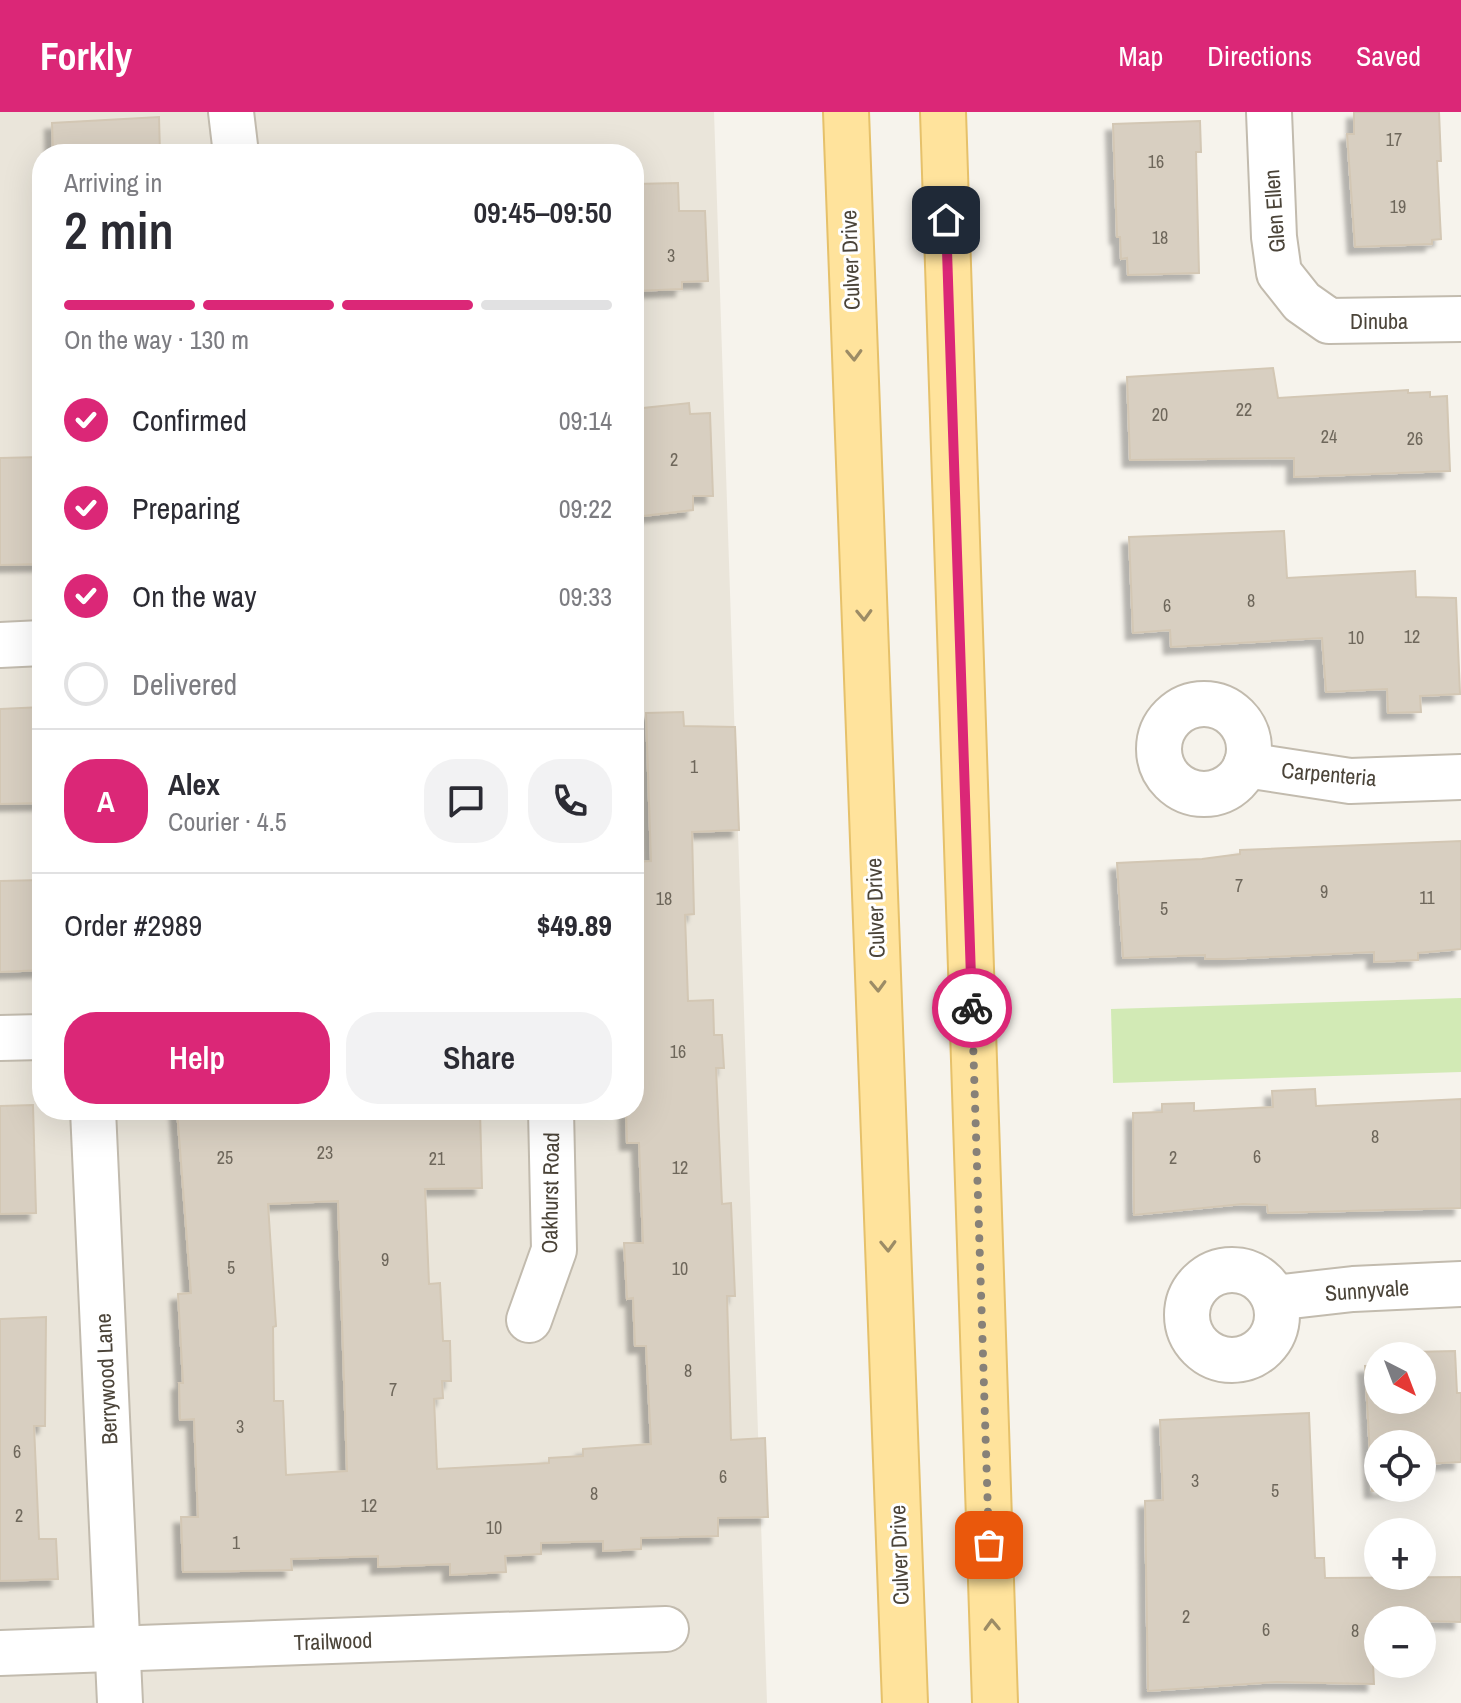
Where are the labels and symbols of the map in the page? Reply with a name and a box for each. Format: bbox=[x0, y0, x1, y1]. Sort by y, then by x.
house number: 17 bbox=[1386, 127, 1402, 152]
house number: 16 bbox=[1148, 149, 1164, 174]
street label: Glen Ellen bbox=[1256, 168, 1292, 254]
pin bbox=[912, 186, 980, 254]
house number: 19 bbox=[1390, 194, 1406, 219]
street label: Culver Drive bbox=[833, 209, 867, 311]
house number: 18 bbox=[1152, 225, 1168, 250]
house number: 3 bbox=[667, 243, 675, 268]
street label: Dinuba bbox=[1350, 306, 1408, 336]
one-way arrow bbox=[845, 349, 862, 362]
house number: 22 bbox=[1236, 397, 1252, 422]
house number: 20 bbox=[1152, 402, 1168, 427]
house number: 24 bbox=[1321, 424, 1337, 449]
house number: 26 bbox=[1407, 426, 1423, 451]
house number: 2 bbox=[670, 447, 678, 472]
house number: 8 bbox=[1247, 588, 1255, 613]
house number: 6 bbox=[1163, 593, 1171, 618]
one-way arrow bbox=[855, 609, 872, 622]
house number: 12 bbox=[1404, 624, 1420, 649]
house number: 10 bbox=[1348, 625, 1364, 650]
house number: 1 bbox=[690, 754, 699, 779]
street label: Carpenteria bbox=[1280, 755, 1378, 793]
street label: Culver Drive bbox=[858, 857, 892, 959]
house number: 7 bbox=[1235, 873, 1243, 898]
house number: 9 bbox=[1320, 879, 1328, 904]
house number: 11 bbox=[1419, 885, 1435, 910]
house number: 18 bbox=[656, 886, 672, 911]
house number: 5 bbox=[1160, 896, 1168, 921]
courier bbox=[932, 968, 1012, 1048]
one-way arrow bbox=[869, 980, 886, 993]
house number: 16 bbox=[670, 1039, 686, 1064]
house number: 8 bbox=[1371, 1124, 1379, 1149]
street label: Oakhurst Road bbox=[534, 1132, 566, 1254]
house number: 23 bbox=[317, 1140, 333, 1165]
house number: 6 bbox=[1253, 1144, 1261, 1169]
house number: 25 bbox=[217, 1145, 233, 1170]
house number: 2 bbox=[1169, 1145, 1177, 1170]
house number: 21 bbox=[429, 1146, 446, 1171]
house number: 12 bbox=[672, 1155, 688, 1180]
one-way arrow bbox=[879, 1240, 896, 1253]
house number: 9 bbox=[381, 1247, 389, 1272]
house number: 5 bbox=[227, 1255, 235, 1280]
house number: 10 bbox=[672, 1256, 688, 1281]
street label: Sunnyvale bbox=[1324, 1272, 1410, 1308]
street label: Berrywood Lane bbox=[88, 1313, 124, 1445]
north arrow bbox=[1364, 1342, 1436, 1414]
house number: 8 bbox=[684, 1358, 692, 1383]
house number: 7 bbox=[389, 1377, 397, 1402]
house number: 3 bbox=[236, 1414, 244, 1439]
house number: 6 bbox=[13, 1439, 21, 1464]
house number: 6 bbox=[719, 1464, 727, 1489]
house number: 3 bbox=[1191, 1468, 1199, 1493]
house number: 5 bbox=[1271, 1478, 1279, 1503]
house number: 8 bbox=[590, 1481, 598, 1506]
house number: 12 bbox=[361, 1493, 377, 1518]
house number: 2 bbox=[15, 1503, 23, 1528]
street label: Culver Drive bbox=[882, 1504, 916, 1606]
pin bbox=[955, 1511, 1023, 1579]
house number: 10 bbox=[486, 1515, 502, 1540]
house number: 1 bbox=[232, 1530, 241, 1555]
house number: 2 bbox=[1182, 1604, 1190, 1629]
house number: 6 bbox=[1262, 1617, 1270, 1642]
one-way arrow bbox=[984, 1618, 1001, 1631]
house number: 8 bbox=[1351, 1618, 1359, 1643]
street label: Trailwood bbox=[293, 1625, 373, 1657]

